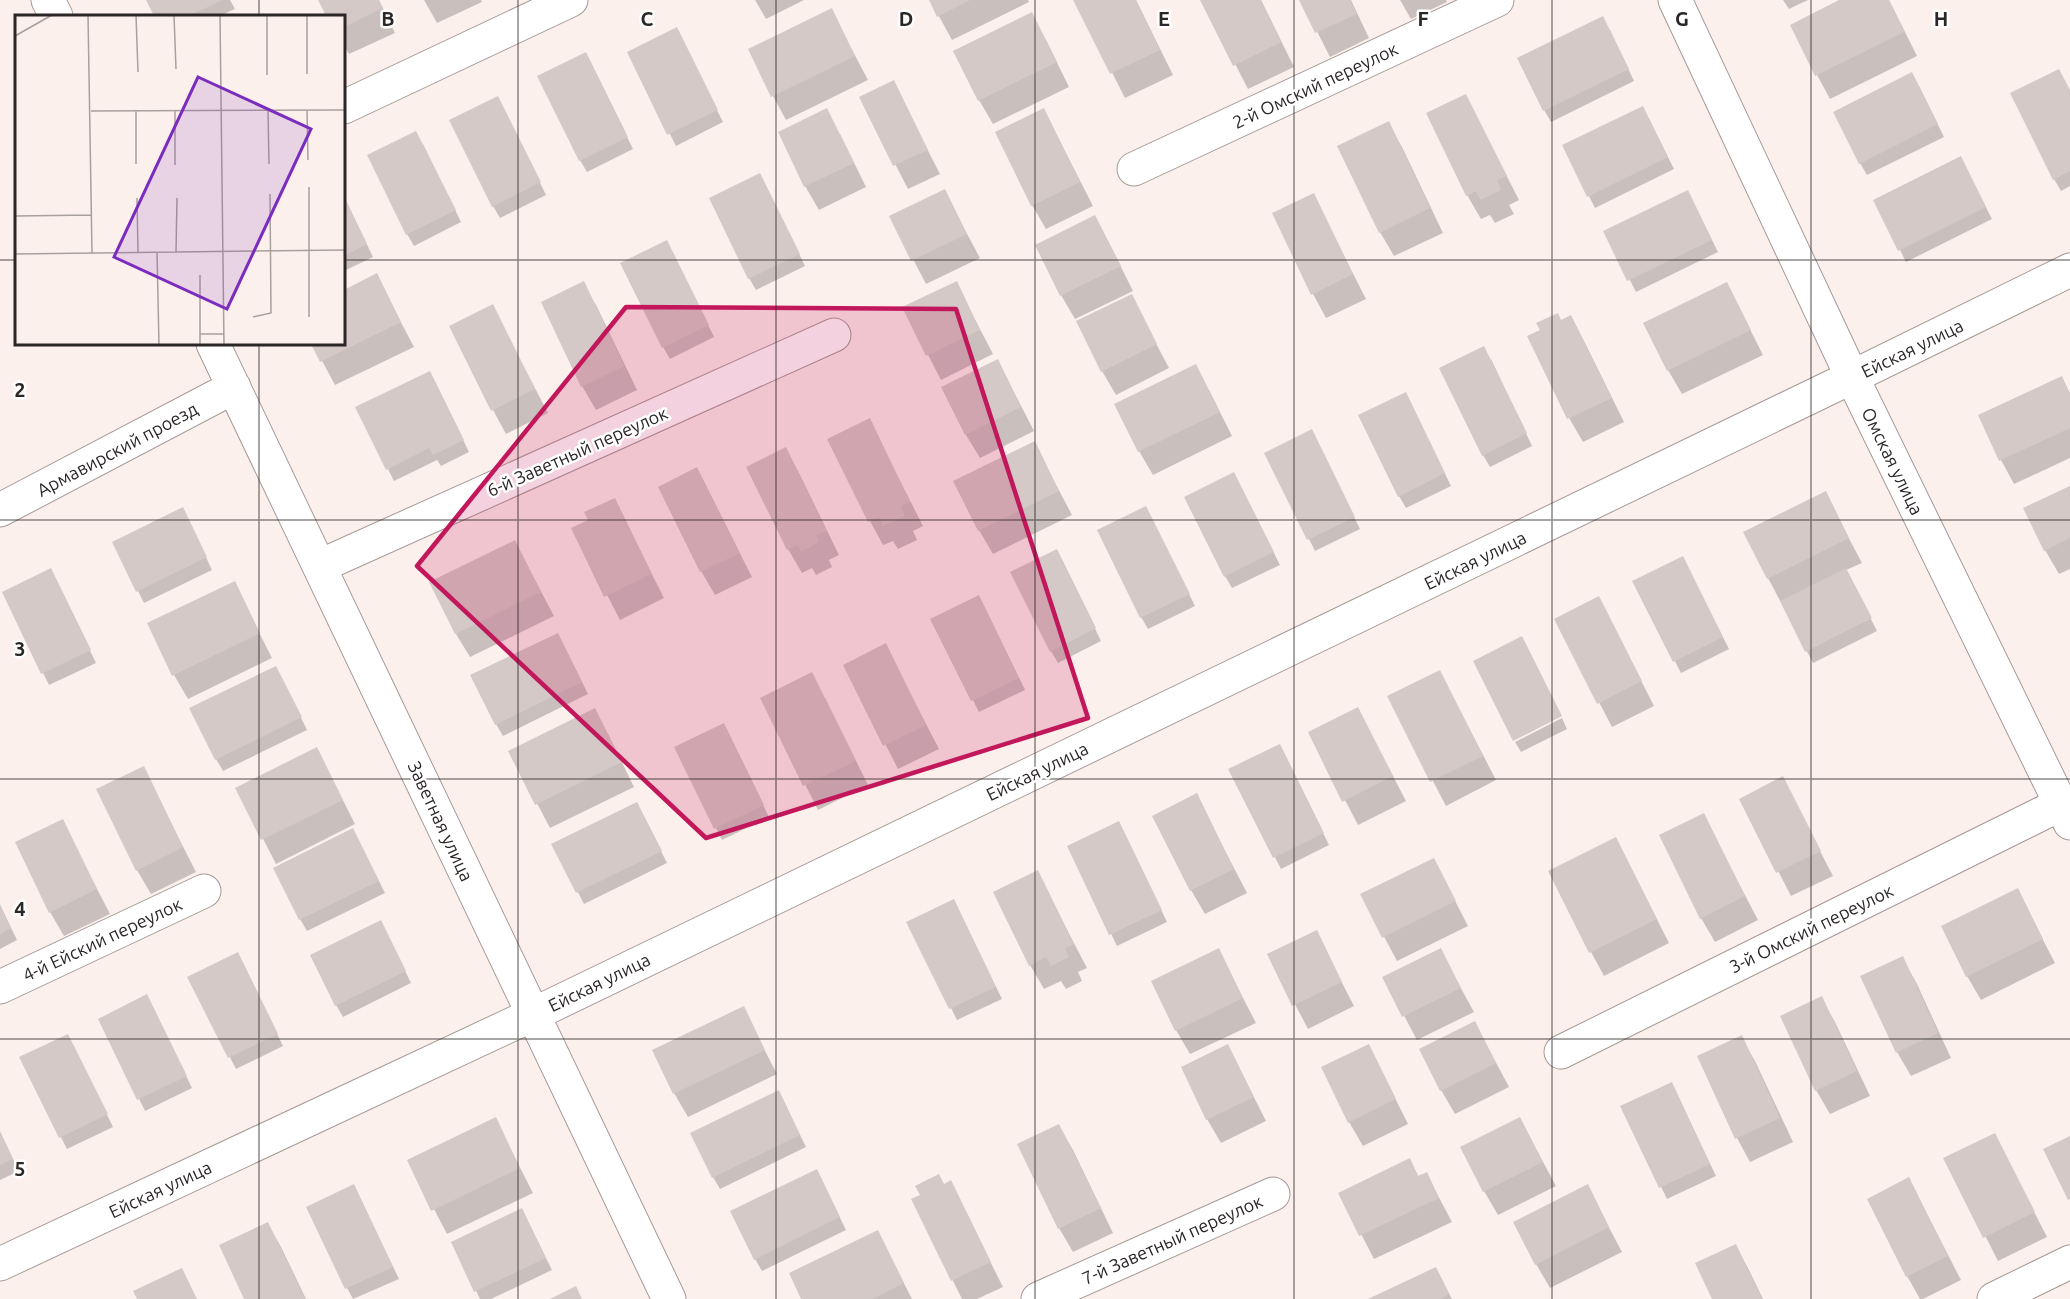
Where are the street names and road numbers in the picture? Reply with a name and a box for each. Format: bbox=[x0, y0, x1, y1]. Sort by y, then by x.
street label: 2-й Омский переулок bbox=[1229, 38, 1401, 132]
street label: Ейская улица bbox=[1858, 315, 1966, 381]
street label: Армавирский проезд bbox=[33, 398, 201, 500]
street label: 6-й Заветный переулок bbox=[484, 402, 670, 500]
street label: Омская улица bbox=[1858, 404, 1928, 518]
street label: Ейская улица bbox=[1421, 527, 1529, 593]
street label: Ейская улица bbox=[983, 738, 1091, 804]
street label: Заветная улица bbox=[404, 758, 478, 884]
street label: 3-й Омский переулок bbox=[1726, 880, 1896, 976]
street label: 4-й Ейский переулок bbox=[19, 893, 185, 985]
street label: Ейская улица bbox=[545, 949, 653, 1015]
street label: Ейская улица bbox=[106, 1157, 214, 1221]
street label: 7-й Заветный переулок bbox=[1079, 1190, 1265, 1288]

